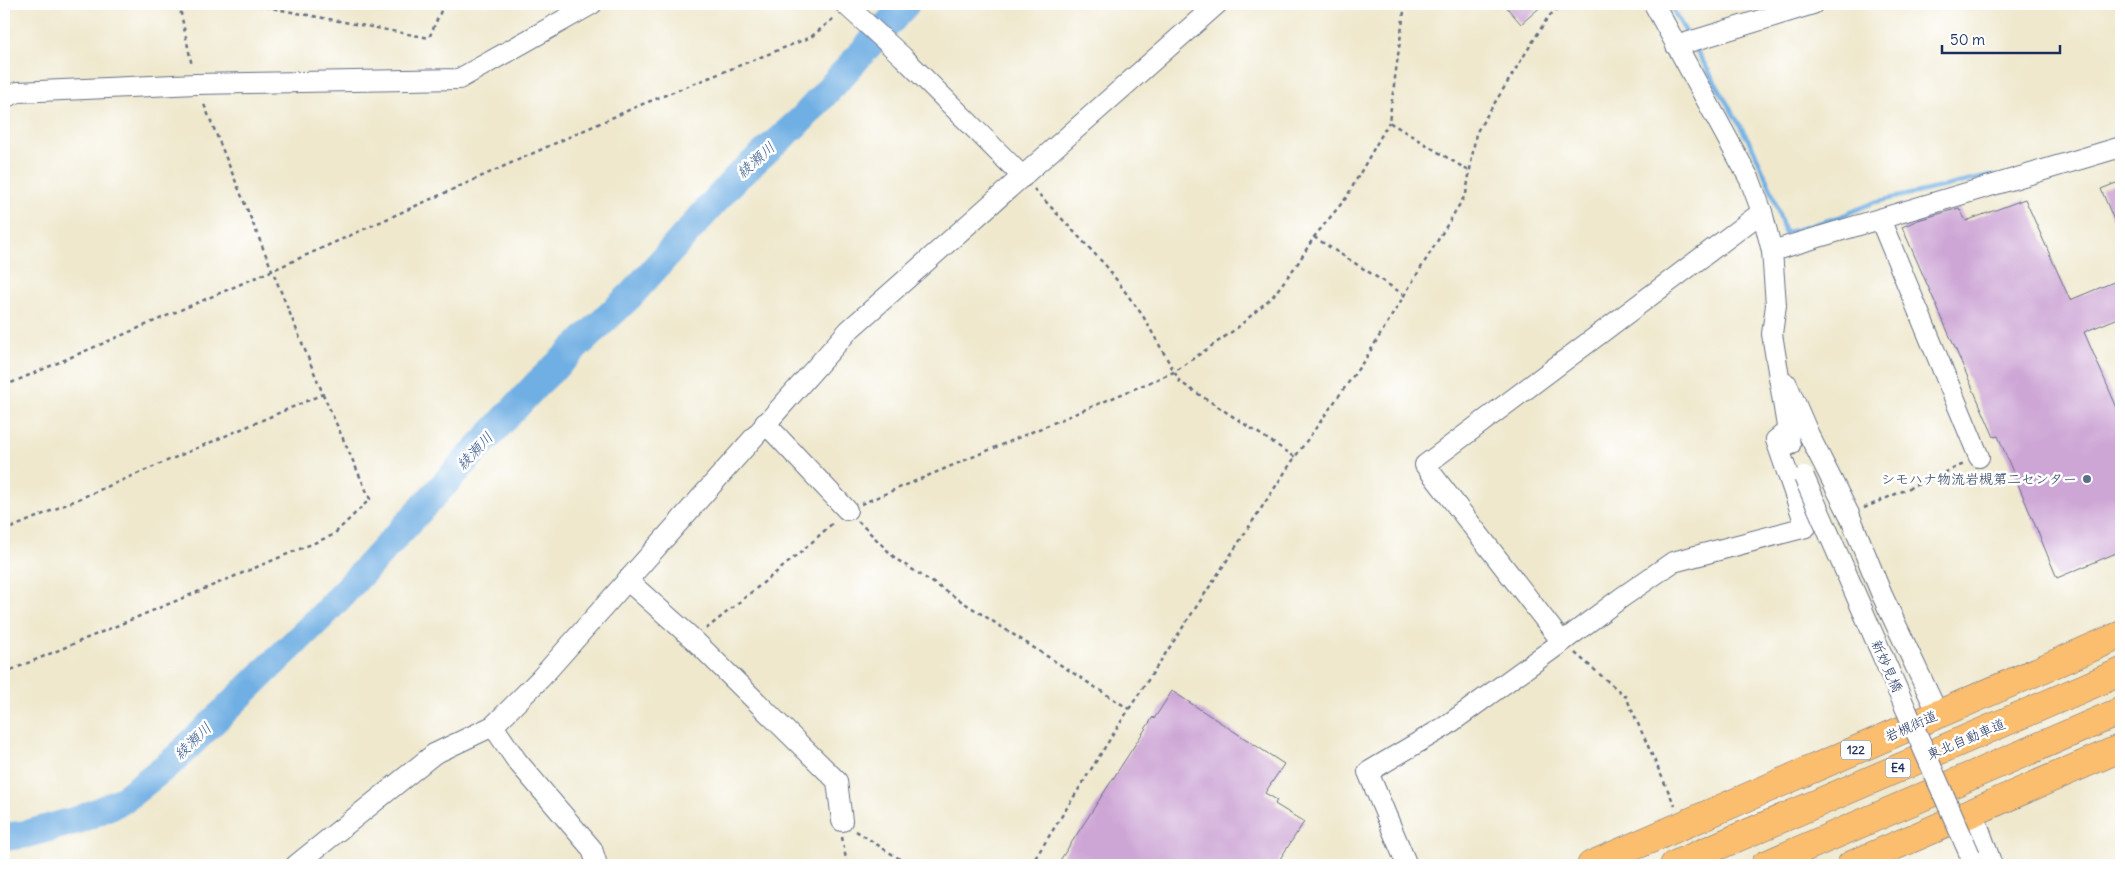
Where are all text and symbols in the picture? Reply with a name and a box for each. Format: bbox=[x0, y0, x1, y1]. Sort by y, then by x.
scale bar bbox=[1942, 22, 2060, 54]
text: 50 m bbox=[1950, 30, 1985, 49]
water label: 綾瀬川 bbox=[733, 138, 779, 182]
water label: 綾瀬川 bbox=[452, 428, 497, 474]
place label: シモハナ物流岩槻第二センター bbox=[1881, 470, 2077, 488]
marker: シモハナ物流岩槻第二センター bbox=[2081, 473, 2093, 485]
street label: 新妙見橋 bbox=[1867, 637, 1907, 695]
street label: 岩槻街道 bbox=[1882, 706, 1940, 746]
street label: 東北自動車道 bbox=[1924, 714, 2008, 764]
water label: 綾瀬川 bbox=[170, 718, 215, 763]
road number: 122 bbox=[1841, 740, 1871, 760]
road number: E4 bbox=[1886, 758, 1910, 778]

